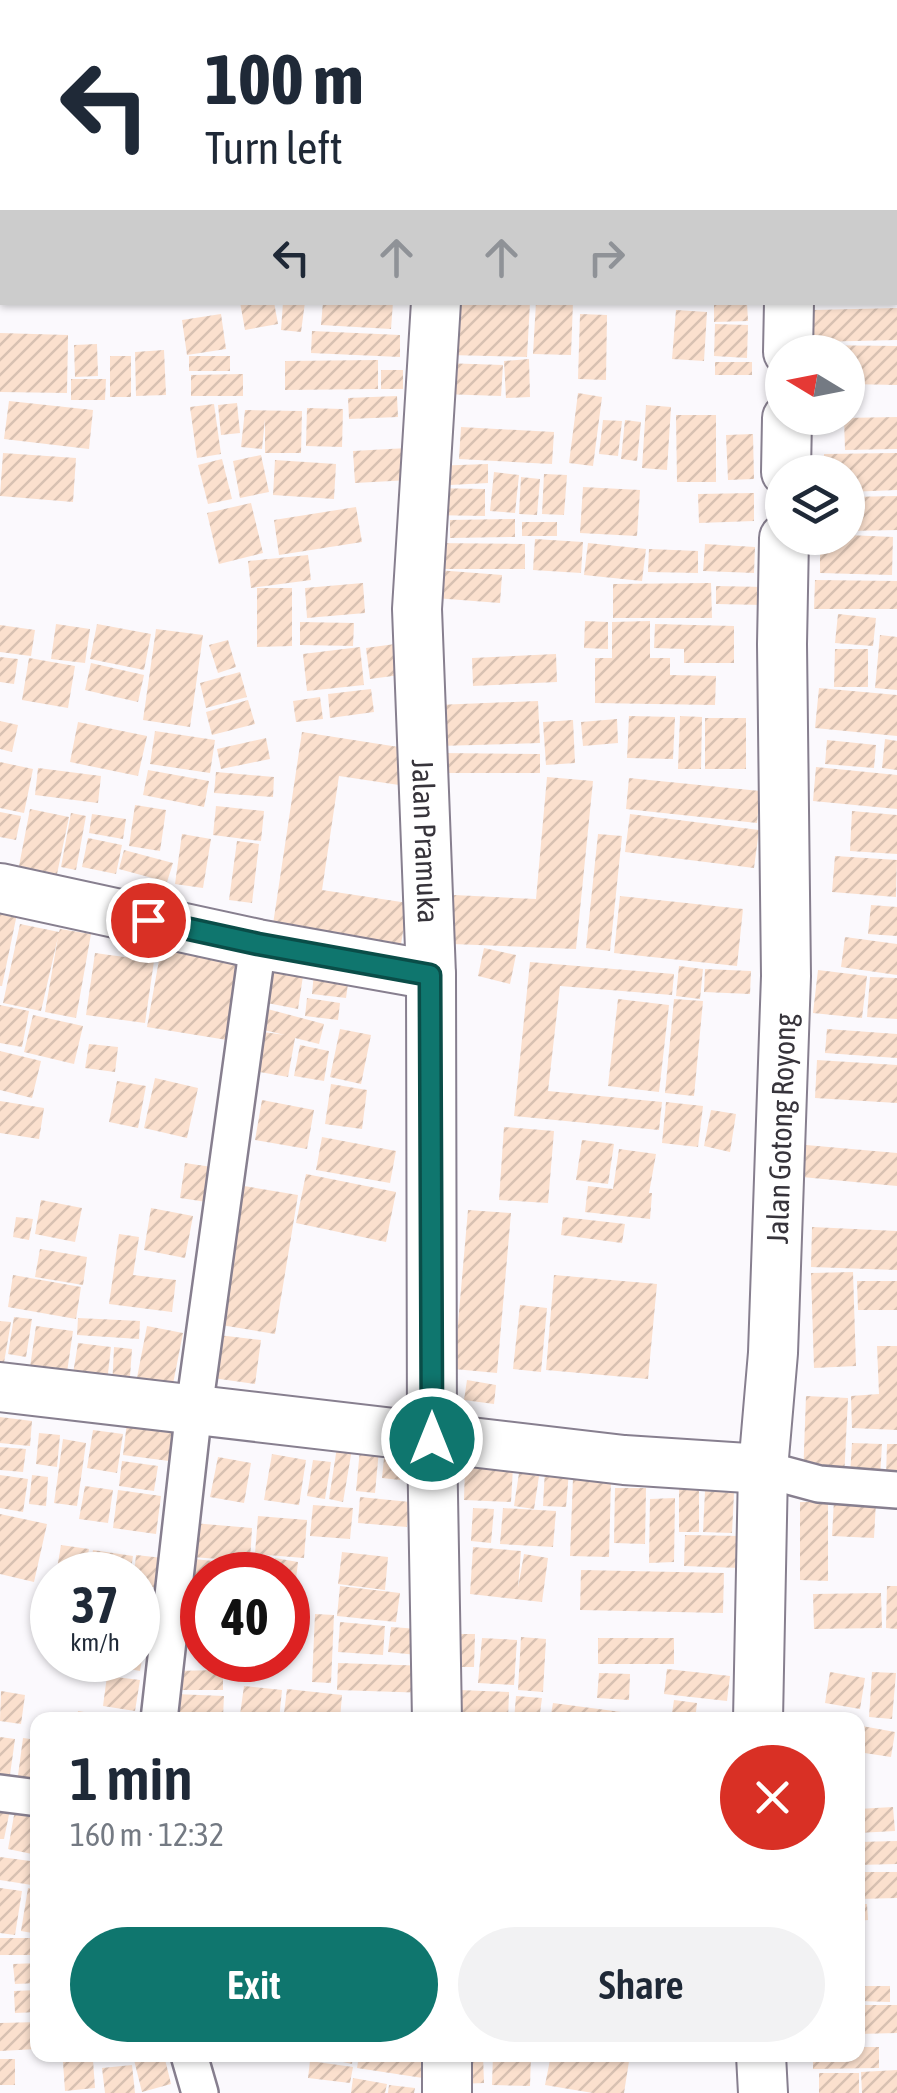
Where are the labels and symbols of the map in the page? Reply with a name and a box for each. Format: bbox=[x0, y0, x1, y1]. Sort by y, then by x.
north arrow bbox=[765, 335, 865, 435]
street label: Jalan Pramuka bbox=[406, 758, 446, 924]
pin bbox=[106, 878, 191, 963]
street label: Jalan Gotong Royong bbox=[760, 1013, 802, 1244]
position arrow bbox=[380, 1387, 484, 1491]
speed limit sign: 40 bbox=[180, 1552, 310, 1682]

